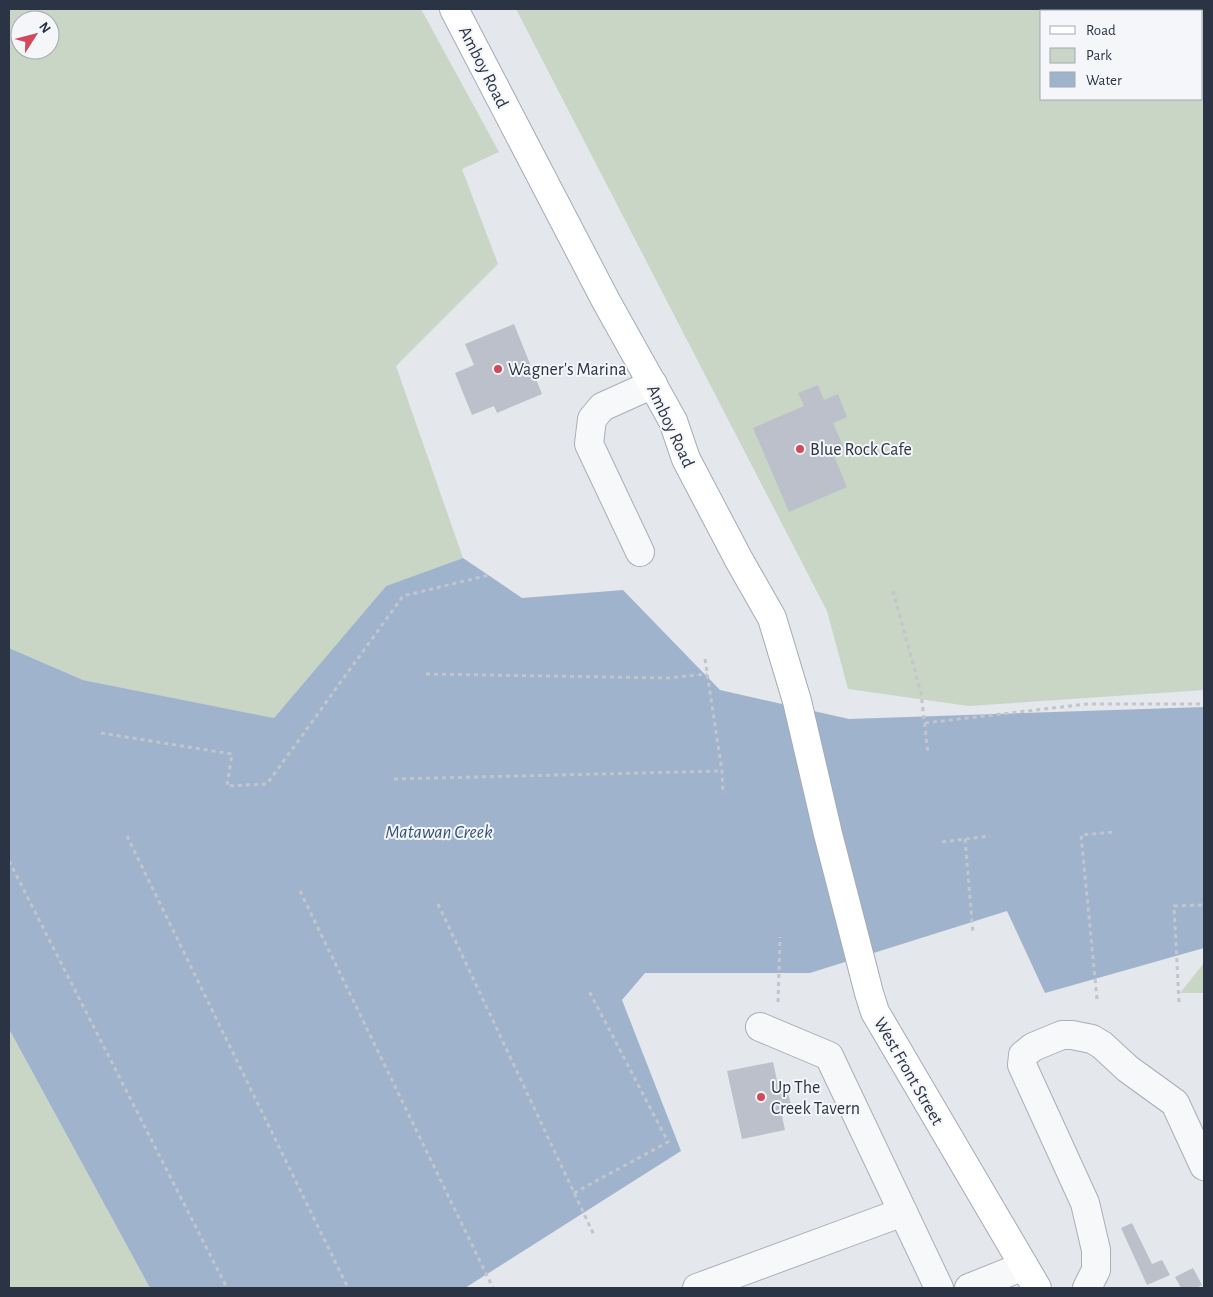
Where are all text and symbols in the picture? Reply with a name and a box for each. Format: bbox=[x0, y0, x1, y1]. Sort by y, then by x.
north arrow bbox=[10, 10, 60, 60]
legend bbox=[1040, 10, 1203, 100]
text: N bbox=[36, 20, 53, 36]
text: Road bbox=[1086, 23, 1116, 38]
street label: Amboy Road bbox=[455, 24, 511, 111]
text: Park bbox=[1086, 48, 1112, 63]
text: Water bbox=[1086, 73, 1122, 88]
place label: Wagner's Marina bbox=[508, 361, 627, 379]
marker: Wagner's Marina bbox=[492, 363, 504, 375]
street label: Amboy Road bbox=[643, 382, 697, 471]
place label: Blue Rock Cafe bbox=[810, 441, 912, 459]
marker: Blue Rock Cafe bbox=[794, 443, 806, 455]
water label: Matawan Creek bbox=[385, 823, 493, 842]
street label: West Front Street bbox=[870, 1015, 946, 1129]
place label: Up The Creek Tavern bbox=[771, 1079, 860, 1118]
marker: Up The Creek Tavern bbox=[755, 1091, 767, 1103]

